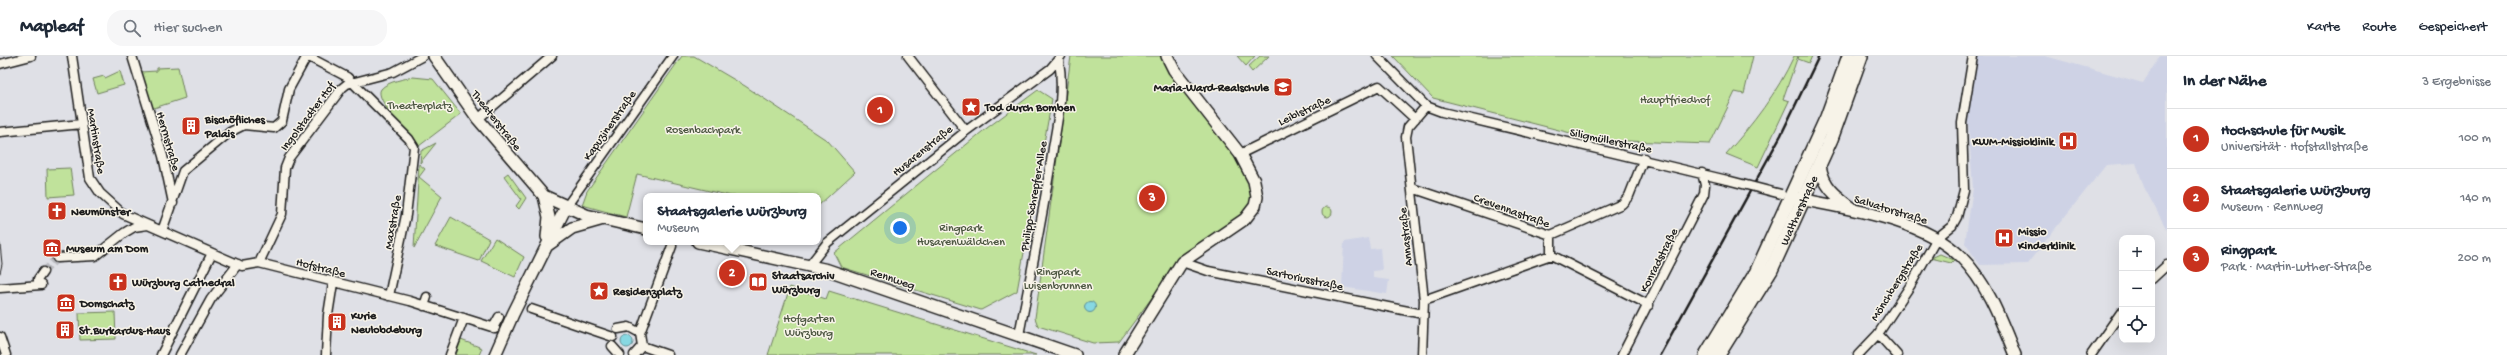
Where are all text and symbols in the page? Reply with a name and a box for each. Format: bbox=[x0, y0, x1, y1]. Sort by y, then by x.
search box bbox=[107, 10, 387, 46]
text: Mapleaf bbox=[20, 16, 83, 39]
icon: search bbox=[121, 17, 143, 39]
text: Hier suchen bbox=[153, 19, 222, 37]
text: Karte bbox=[2307, 19, 2340, 36]
text: Route bbox=[2362, 19, 2396, 36]
text: Gespeichert bbox=[2418, 19, 2487, 36]
text: In der Nähe bbox=[2183, 72, 2266, 92]
text: 3 Ergebnisse bbox=[2422, 75, 2491, 90]
school or university icon: Maria-Ward-Realschule bbox=[1272, 76, 1294, 98]
street label: Ingolstadter Hof bbox=[278, 79, 340, 154]
place label: Maria-Ward-Realschule bbox=[1154, 82, 1270, 96]
street label: Theaterstraße bbox=[467, 87, 524, 155]
street label: Kapuzinerstraße bbox=[581, 88, 641, 164]
street label: Leiblstraße bbox=[1277, 93, 1334, 130]
park label: Hauptfriedhof bbox=[1640, 94, 1711, 108]
pin: 1 bbox=[867, 95, 893, 125]
place icon: Tod durch Bomben bbox=[960, 96, 982, 118]
park label: Theaterplatz bbox=[387, 100, 453, 114]
place label: Tod durch Bomben bbox=[984, 102, 1075, 116]
street label: Martinstraße bbox=[83, 108, 107, 176]
street label: Herrnstraße bbox=[152, 110, 182, 174]
place label: Bischöfliches Palais bbox=[204, 114, 266, 142]
building icon: Bischöfliches Palais bbox=[180, 115, 202, 137]
text: Hochschule für Musik bbox=[2221, 122, 2344, 140]
street label: Husarenstraße bbox=[890, 123, 957, 180]
park label: Rosenbachpark bbox=[666, 124, 742, 138]
street label: Siligmüllerstraße bbox=[1568, 126, 1654, 158]
hospital icon: KWM-Missioklinik bbox=[2057, 130, 2079, 152]
text: 1 bbox=[2193, 131, 2199, 146]
text: 100 m bbox=[2459, 131, 2491, 146]
place label: KWM-Missioklinik bbox=[1971, 136, 2056, 150]
street label: Philipp-Schrepfer-Allee bbox=[1018, 139, 1052, 253]
text: Universität · Hofstallstraße bbox=[2221, 140, 2368, 155]
street label: Waltherstraße bbox=[1778, 173, 1823, 248]
text: Staatsgalerie Würzburg bbox=[2221, 182, 2371, 200]
pin: 3 bbox=[1139, 183, 1165, 213]
text: 2 bbox=[2193, 191, 2199, 206]
text: 140 m bbox=[2460, 191, 2491, 206]
street label: Crevennastraße bbox=[1471, 192, 1552, 232]
street label: Maxstraße bbox=[382, 193, 406, 251]
popup bbox=[643, 193, 821, 245]
street label: Salvatorstraße bbox=[1852, 193, 1930, 229]
church icon: Neumünster bbox=[46, 200, 68, 222]
text: Museum · Rennweg bbox=[2221, 200, 2323, 215]
text: Staatsgalerie Würzburg bbox=[657, 203, 807, 221]
place label: Neumünster bbox=[71, 206, 132, 220]
street label: Annastraße bbox=[1397, 206, 1417, 267]
your location bbox=[890, 218, 910, 238]
text: Museum bbox=[657, 221, 699, 236]
park label: Ringpark Husarenwäldchen bbox=[917, 222, 1005, 250]
street label: Konradstraße bbox=[1638, 226, 1682, 295]
place label: Missio Kinderklinik bbox=[2017, 226, 2076, 254]
hospital icon: Missio Kinderklinik bbox=[1993, 227, 2015, 249]
map controls bbox=[2119, 235, 2155, 343]
button: + bbox=[2119, 235, 2155, 271]
museum icon: Museum am Dom bbox=[41, 237, 63, 259]
street label: Mönchbergstraße bbox=[1868, 241, 1927, 324]
text: Ringpark bbox=[2221, 242, 2275, 260]
place label: Museum am Dom bbox=[66, 243, 149, 257]
text: 3 bbox=[2193, 251, 2199, 266]
text: 200 m bbox=[2458, 251, 2491, 266]
street label: Hofstraße bbox=[294, 256, 347, 282]
pin: 2 bbox=[719, 258, 745, 288]
text: Park · Martin-Luther-Straße bbox=[2221, 260, 2372, 275]
street label: Sartoriusstraße bbox=[1265, 265, 1345, 295]
street label: Rennweg bbox=[868, 266, 917, 294]
park label: Ringpark Luisenbrunnen bbox=[1024, 266, 1093, 294]
place label: Staatsarchiv Würzburg bbox=[771, 270, 835, 298]
church icon: Würzburg Cathedral bbox=[107, 271, 129, 293]
library icon: Staatsarchiv Würzburg bbox=[747, 271, 769, 293]
button: − bbox=[2119, 271, 2155, 307]
place label: Würzburg Cathedral bbox=[131, 277, 235, 291]
place icon: Residenzplatz bbox=[588, 280, 610, 302]
place label: Residenzplatz bbox=[612, 286, 683, 300]
museum icon: Domschatz bbox=[55, 292, 77, 314]
place label: Domschatz bbox=[79, 298, 135, 312]
button: locate bbox=[2119, 307, 2155, 343]
place label: Kurie Neulobdeburg bbox=[350, 310, 422, 338]
building icon: Kurie Neulobdeburg bbox=[326, 311, 348, 333]
park label: Hofgarten Würzburg bbox=[783, 313, 835, 341]
building icon: St.Burkardus-Haus bbox=[54, 319, 76, 341]
place label: St.Burkardus-Haus bbox=[79, 325, 170, 339]

